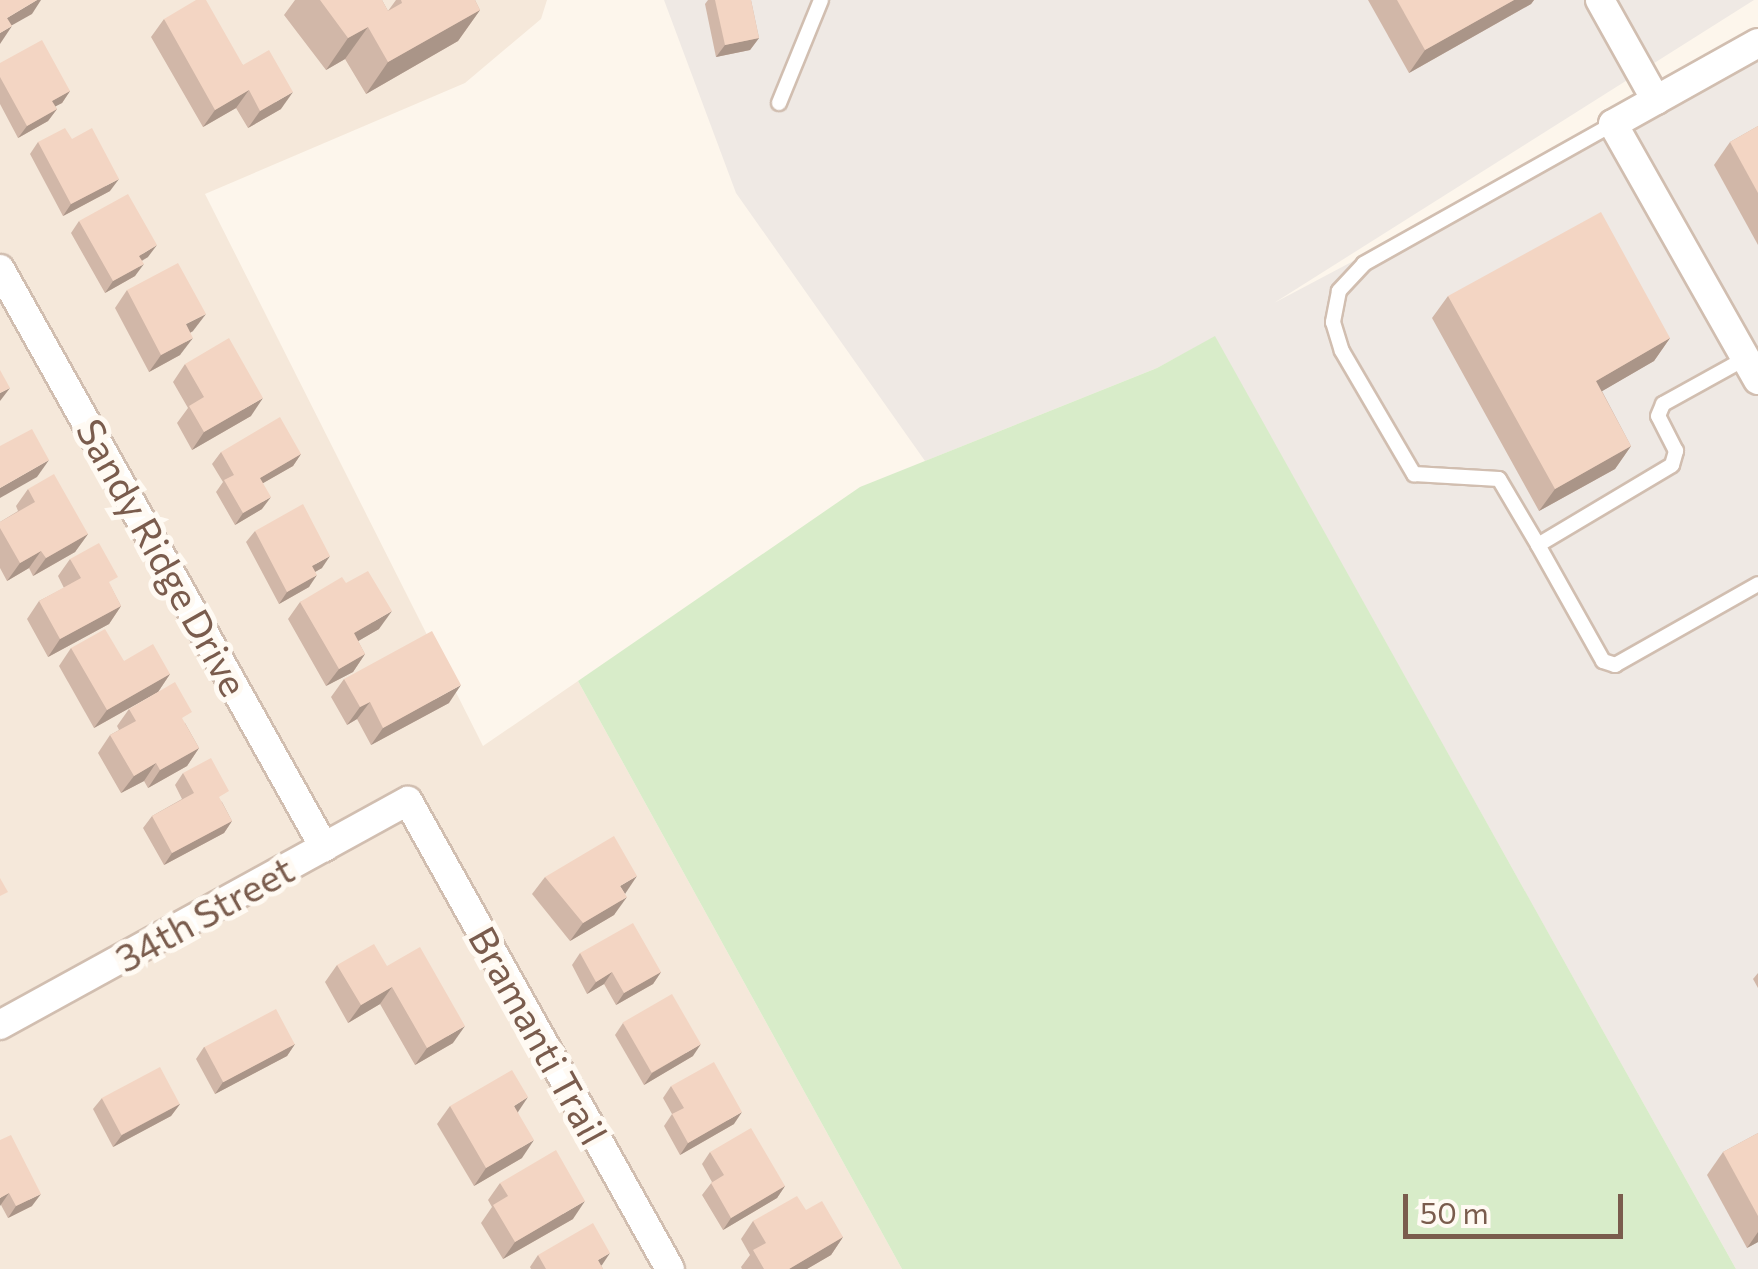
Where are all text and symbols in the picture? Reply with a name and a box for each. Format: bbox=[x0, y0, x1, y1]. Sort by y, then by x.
street label: Sandy Ridge Drive bbox=[68, 411, 258, 703]
street label: 34th Street bbox=[107, 845, 301, 981]
street label: Bramanti Trail bbox=[460, 918, 618, 1152]
scale bar bbox=[1408, 1174, 1628, 1236]
text: 50 m bbox=[1420, 1193, 1489, 1230]

